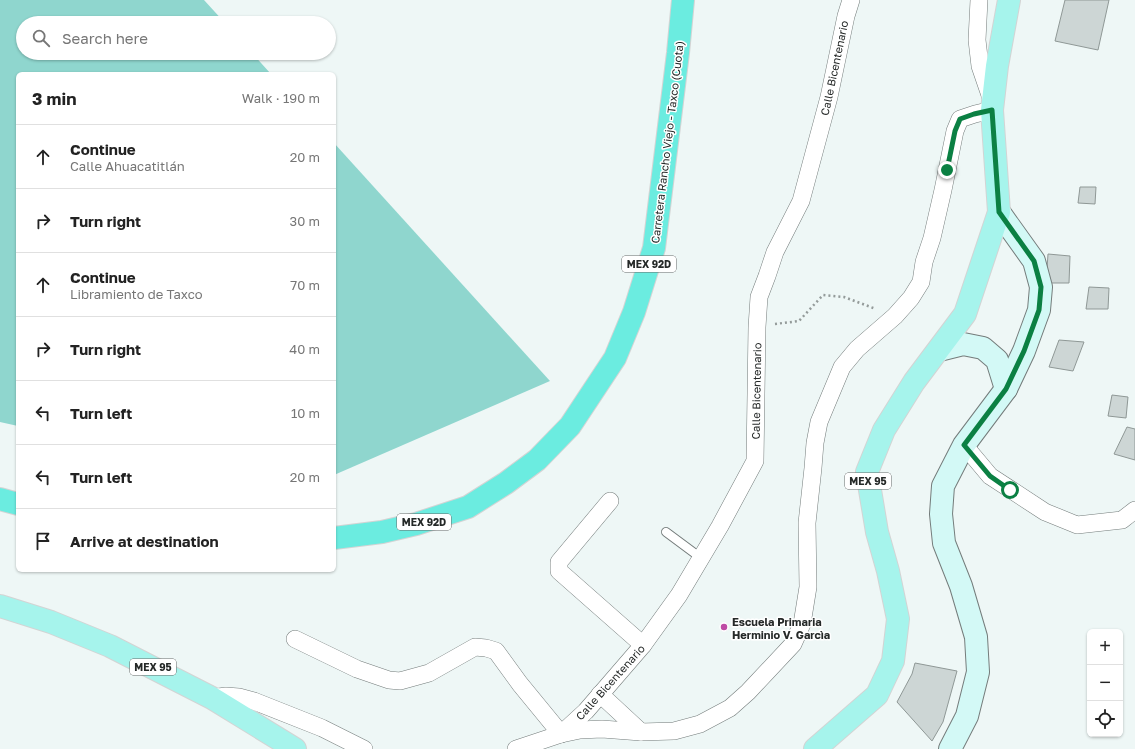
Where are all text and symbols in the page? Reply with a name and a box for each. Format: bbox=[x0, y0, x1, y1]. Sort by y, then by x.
search box bbox=[16, 16, 336, 60]
street label: Calle Bicentenario bbox=[818, 19, 850, 117]
icon: search bbox=[30, 27, 52, 49]
text: Search here bbox=[62, 29, 148, 47]
street label: Carretera Rancho Viejo - Taxco (Cuota) bbox=[648, 40, 686, 244]
text: 3 min bbox=[32, 88, 76, 109]
text: Walk · 190 m bbox=[242, 90, 320, 106]
text: Continue bbox=[70, 140, 136, 158]
icon: ahead bbox=[32, 146, 54, 168]
text: 20 m bbox=[290, 149, 320, 165]
text: Calle Ahuacatitlán bbox=[70, 158, 185, 174]
route end bbox=[938, 161, 956, 179]
icon: right bbox=[32, 210, 54, 232]
text: Turn right bbox=[70, 212, 141, 230]
text: 30 m bbox=[290, 213, 320, 229]
road number: MEX 92D bbox=[622, 256, 676, 272]
text: Continue bbox=[70, 268, 136, 286]
icon: ahead bbox=[32, 274, 54, 296]
text: 70 m bbox=[290, 277, 320, 293]
text: Libramiento de Taxco bbox=[70, 286, 203, 302]
icon: right bbox=[32, 338, 54, 360]
text: Turn right bbox=[70, 340, 141, 358]
text: 40 m bbox=[289, 341, 320, 357]
street label: Calle Bicentenario bbox=[749, 342, 763, 439]
icon: left bbox=[32, 402, 54, 424]
text: Turn left bbox=[70, 404, 132, 422]
text: 10 m bbox=[291, 405, 320, 421]
icon: left bbox=[32, 466, 54, 488]
text: Turn left bbox=[70, 468, 132, 486]
text: 20 m bbox=[290, 469, 320, 485]
road number: MEX 95 bbox=[845, 473, 891, 489]
route start bbox=[1001, 481, 1019, 499]
road number: MEX 92D bbox=[397, 514, 451, 530]
icon: arrive bbox=[32, 530, 54, 552]
text: Arrive at destination bbox=[70, 532, 219, 550]
place label: Escuela Primaria Herminio V. Garcìa bbox=[732, 615, 830, 641]
marker: Escuela Primaria Herminio V. Garcìa bbox=[719, 622, 729, 632]
map controls bbox=[1087, 629, 1123, 737]
button: + bbox=[1087, 629, 1123, 665]
street label: Calle Bicentenario bbox=[573, 641, 647, 722]
road number: MEX 95 bbox=[130, 659, 176, 675]
button: − bbox=[1087, 665, 1123, 701]
button: locate bbox=[1087, 701, 1123, 737]

